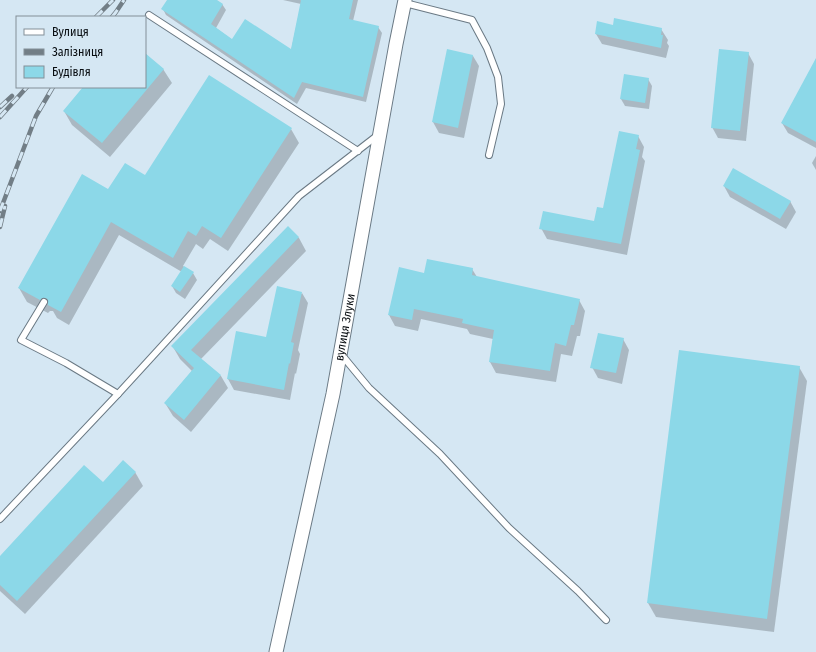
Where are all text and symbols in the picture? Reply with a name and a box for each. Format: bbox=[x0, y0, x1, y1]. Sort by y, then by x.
legend bbox=[16, 16, 146, 88]
text: Вулиця bbox=[52, 25, 89, 39]
text: Залізниця bbox=[52, 45, 103, 59]
text: Будівля bbox=[52, 65, 91, 79]
street label: вулиця Злуки bbox=[332, 292, 358, 362]

